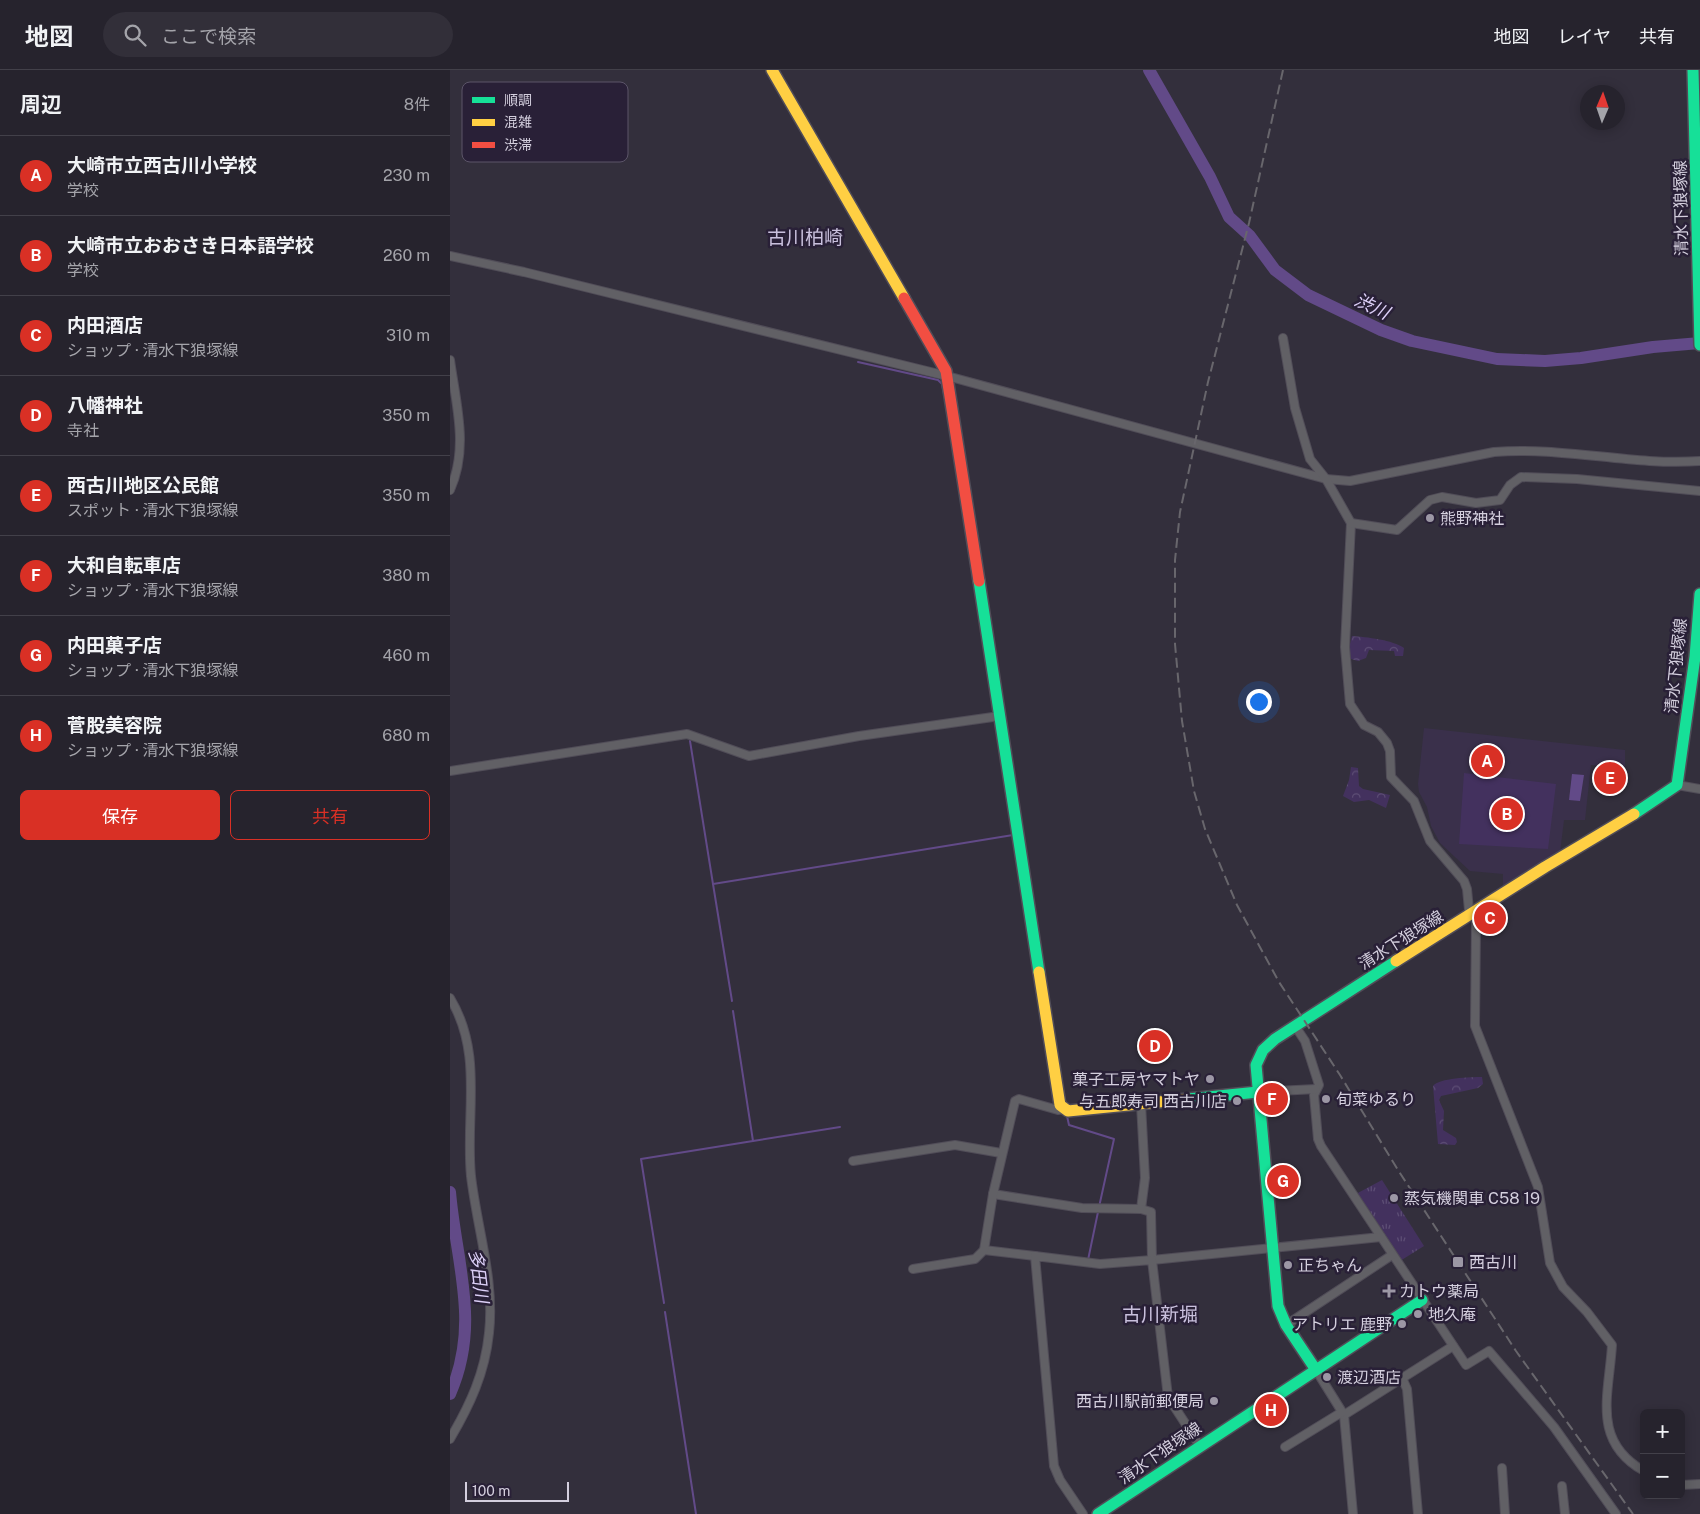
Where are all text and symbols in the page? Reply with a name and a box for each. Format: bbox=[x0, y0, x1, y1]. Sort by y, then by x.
search box bbox=[103, 12, 453, 57]
icon: search bbox=[121, 21, 149, 49]
text: 地図 bbox=[25, 22, 73, 50]
text: ここで検索 bbox=[161, 25, 256, 47]
text: 地図 bbox=[1494, 26, 1530, 47]
text: レイヤ bbox=[1558, 26, 1611, 47]
text: 共有 bbox=[1639, 26, 1675, 47]
legend bbox=[462, 82, 628, 162]
north arrow bbox=[1580, 85, 1625, 130]
text: 周辺 bbox=[20, 92, 62, 117]
text: 順調 bbox=[504, 92, 532, 108]
text: 8件 bbox=[404, 95, 430, 114]
text: 混雑 bbox=[504, 114, 532, 130]
text: 渋滞 bbox=[504, 137, 532, 153]
text: 大崎市立西古川小学校 bbox=[67, 154, 257, 176]
street label: 清水下狼塚線 bbox=[1671, 160, 1691, 256]
text: A bbox=[30, 166, 42, 185]
text: 230 m bbox=[383, 166, 430, 185]
text: 学校 bbox=[67, 181, 99, 200]
district label: 古川柏崎 bbox=[767, 226, 843, 248]
text: 大崎市立おおさき日本語学校 bbox=[67, 234, 314, 256]
text: B bbox=[31, 246, 41, 265]
text: 260 m bbox=[383, 246, 430, 265]
text: 学校 bbox=[67, 261, 99, 280]
water label: 渋川 bbox=[1351, 289, 1395, 324]
text: 内田酒店 bbox=[67, 314, 143, 336]
text: C bbox=[30, 326, 42, 345]
text: 310 m bbox=[386, 326, 430, 345]
text: ショップ · 清水下狼塚線 bbox=[67, 341, 238, 360]
text: 八幡神社 bbox=[67, 394, 143, 416]
text: D bbox=[30, 406, 42, 425]
text: 350 m bbox=[382, 406, 430, 425]
text: 寺社 bbox=[67, 421, 99, 440]
text: 西古川地区公民館 bbox=[67, 474, 219, 496]
text: E bbox=[31, 486, 41, 505]
text: 350 m bbox=[382, 486, 430, 505]
text: スポット · 清水下狼塚線 bbox=[67, 501, 238, 520]
place label: 熊野神社 bbox=[1440, 509, 1504, 528]
marker: 熊野神社 bbox=[1424, 512, 1436, 524]
text: 大和自転車店 bbox=[67, 554, 181, 576]
text: F bbox=[31, 566, 41, 585]
text: 380 m bbox=[382, 566, 430, 585]
text: ショップ · 清水下狼塚線 bbox=[67, 581, 238, 600]
street label: 清水下狼塚線 bbox=[1662, 617, 1690, 715]
text: 内田菓子店 bbox=[67, 634, 162, 656]
text: G bbox=[30, 646, 42, 665]
text: 460 m bbox=[383, 646, 430, 665]
text: ショップ · 清水下狼塚線 bbox=[67, 661, 238, 680]
your location bbox=[1246, 689, 1272, 715]
text: 菅股美容院 bbox=[67, 714, 162, 736]
text: H bbox=[30, 726, 42, 745]
text: 680 m bbox=[382, 726, 430, 745]
text: ショップ · 清水下狼塚線 bbox=[67, 741, 238, 760]
pin: A bbox=[1471, 742, 1503, 780]
pin: E bbox=[1594, 759, 1626, 797]
button: 保存 bbox=[20, 790, 220, 840]
button: 共有 bbox=[230, 790, 430, 840]
pin: B bbox=[1491, 795, 1523, 833]
pin: C bbox=[1474, 899, 1506, 937]
street label: 清水下狼塚線 bbox=[1355, 907, 1447, 973]
pin: D bbox=[1139, 1027, 1171, 1065]
place label: 菓子工房ヤマトヤ bbox=[1072, 1070, 1200, 1089]
marker: 菓子工房ヤマトヤ bbox=[1204, 1073, 1216, 1085]
pin: F bbox=[1256, 1080, 1288, 1118]
place label: 旬菜ゆるり bbox=[1336, 1090, 1416, 1109]
place label: 与五郎寿司 西古川店 bbox=[1079, 1092, 1227, 1111]
marker: 旬菜ゆるり bbox=[1320, 1093, 1332, 1105]
marker: 与五郎寿司 西古川店 bbox=[1231, 1095, 1243, 1107]
pin: G bbox=[1267, 1162, 1299, 1200]
place label: 蒸気機関車 C58 19 bbox=[1404, 1189, 1540, 1208]
marker: 蒸気機関車 C58 19 bbox=[1388, 1192, 1400, 1204]
water label: 多田川 bbox=[465, 1248, 493, 1306]
place label: 西古川 bbox=[1469, 1253, 1517, 1272]
marker: 西古川 bbox=[1451, 1255, 1465, 1269]
place label: 正ちゃん bbox=[1298, 1256, 1362, 1275]
marker: 正ちゃん bbox=[1282, 1259, 1294, 1271]
place label: カトウ薬局 bbox=[1399, 1282, 1479, 1301]
marker: カトウ薬局 bbox=[1383, 1285, 1395, 1297]
district label: 古川新堀 bbox=[1122, 1303, 1198, 1325]
place label: 地久庵 bbox=[1428, 1305, 1476, 1324]
marker: 地久庵 bbox=[1412, 1308, 1424, 1320]
place label: アトリエ 鹿野 bbox=[1292, 1315, 1392, 1334]
marker: アトリエ 鹿野 bbox=[1396, 1318, 1408, 1330]
place label: 渡辺酒店 bbox=[1337, 1368, 1401, 1387]
marker: 渡辺酒店 bbox=[1321, 1371, 1333, 1383]
pin: H bbox=[1255, 1391, 1287, 1429]
place label: 西古川駅前郵便局 bbox=[1076, 1392, 1204, 1411]
marker: 西古川駅前郵便局 bbox=[1208, 1395, 1220, 1407]
map controls bbox=[1640, 1409, 1685, 1499]
button: + bbox=[1640, 1409, 1685, 1454]
street label: 清水下狼塚線 bbox=[1115, 1418, 1205, 1488]
button: − bbox=[1640, 1454, 1685, 1499]
scale bar bbox=[465, 1479, 569, 1502]
text: 100 m bbox=[472, 1483, 510, 1499]

